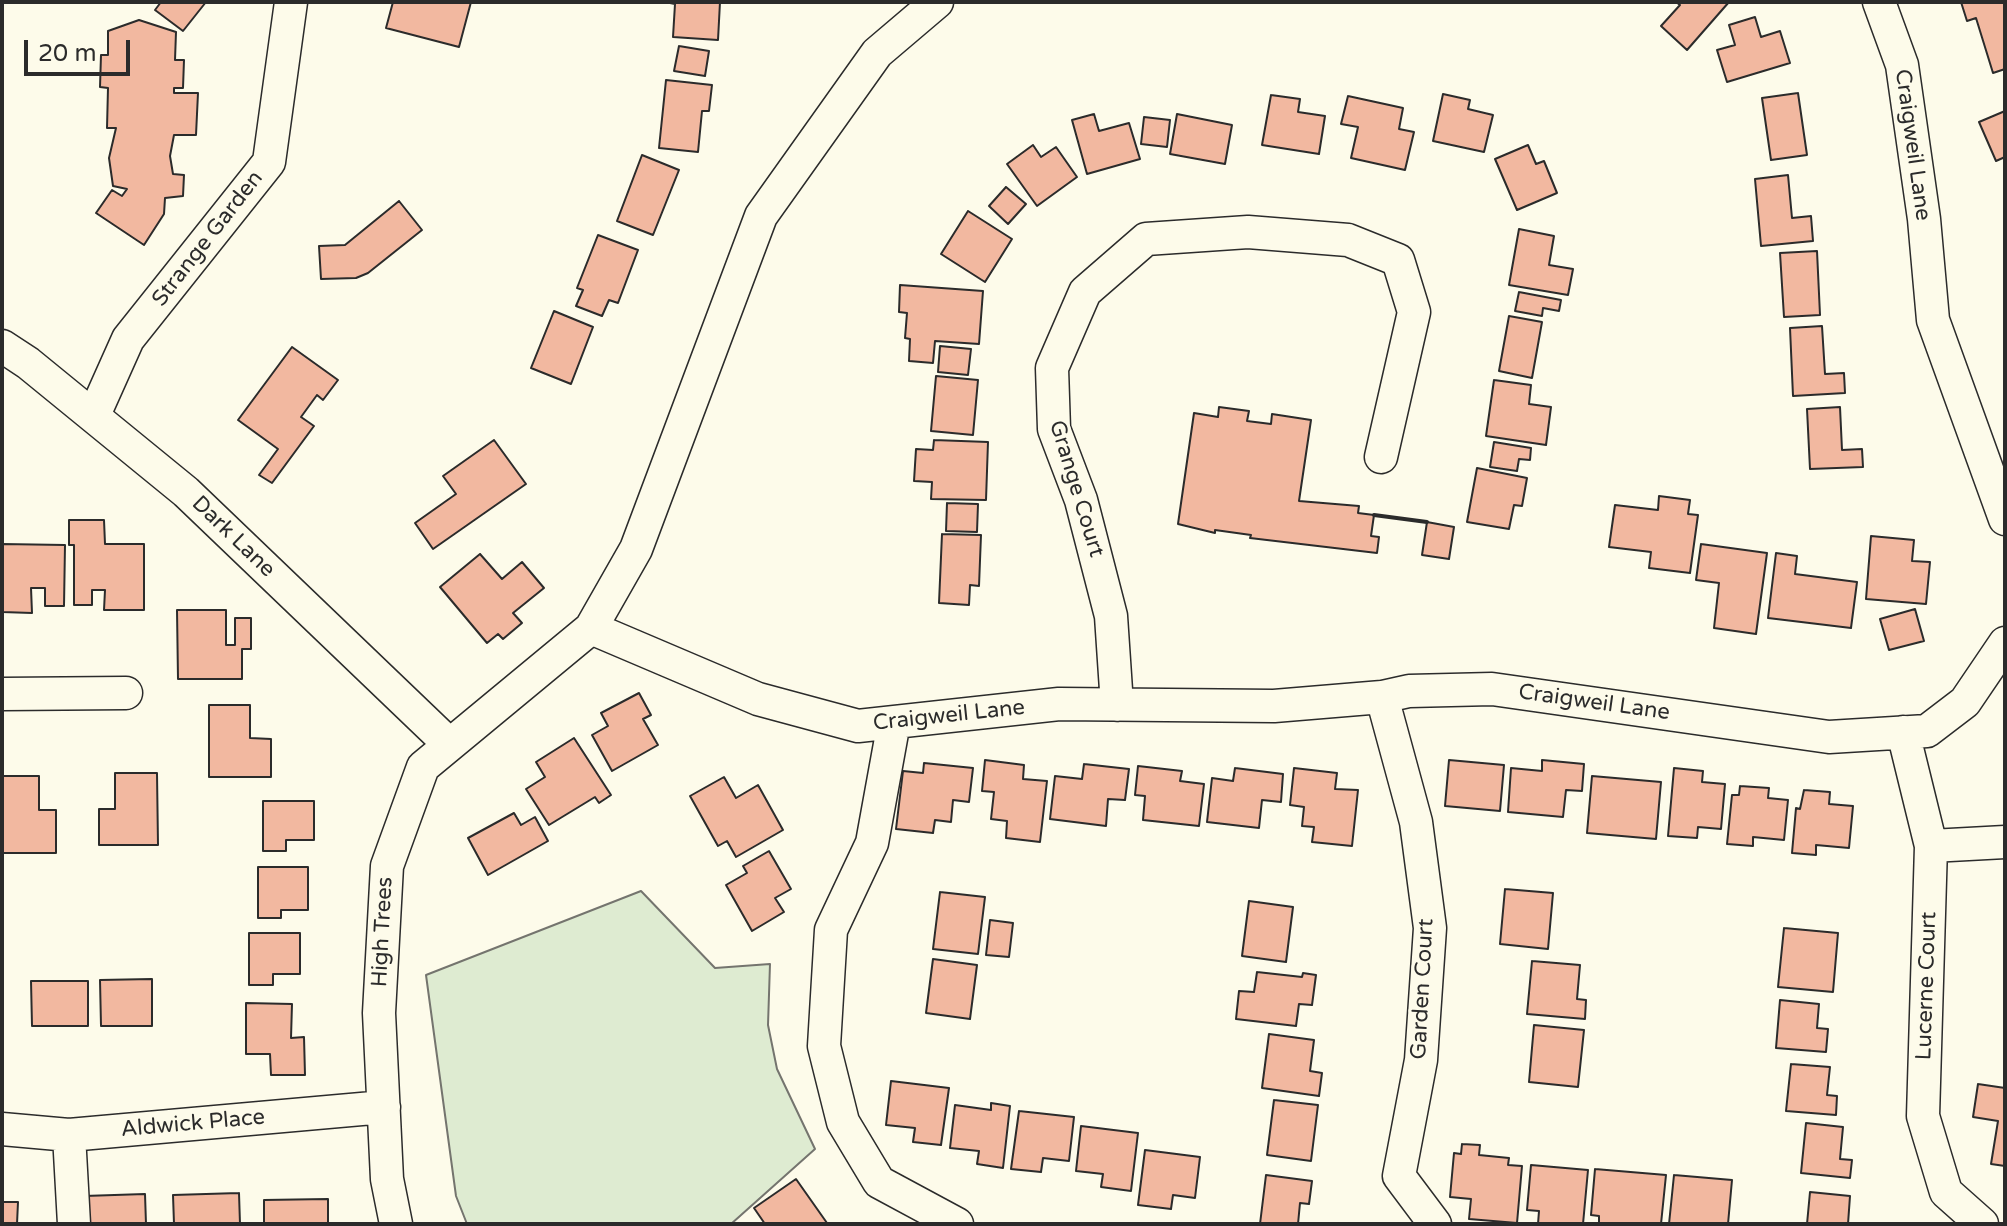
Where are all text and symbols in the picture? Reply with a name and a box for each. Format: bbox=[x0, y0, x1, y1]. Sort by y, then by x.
scale bar bbox=[28, 24, 134, 74]
text: 20 m bbox=[38, 39, 96, 68]
street label: Craigweil Lane bbox=[1888, 68, 1936, 222]
street label: Strange Garden bbox=[147, 166, 269, 312]
street label: Grange Court bbox=[1043, 418, 1109, 560]
street label: Dark Lane bbox=[186, 491, 280, 583]
street label: Craigweil Lane bbox=[1517, 679, 1671, 727]
street label: Craigweil Lane bbox=[872, 695, 1026, 737]
street label: High Trees bbox=[367, 876, 399, 988]
street label: Lucerne Court bbox=[1911, 911, 1943, 1061]
street label: Garden Court bbox=[1406, 918, 1440, 1060]
street label: Aldwick Place bbox=[120, 1105, 266, 1143]

